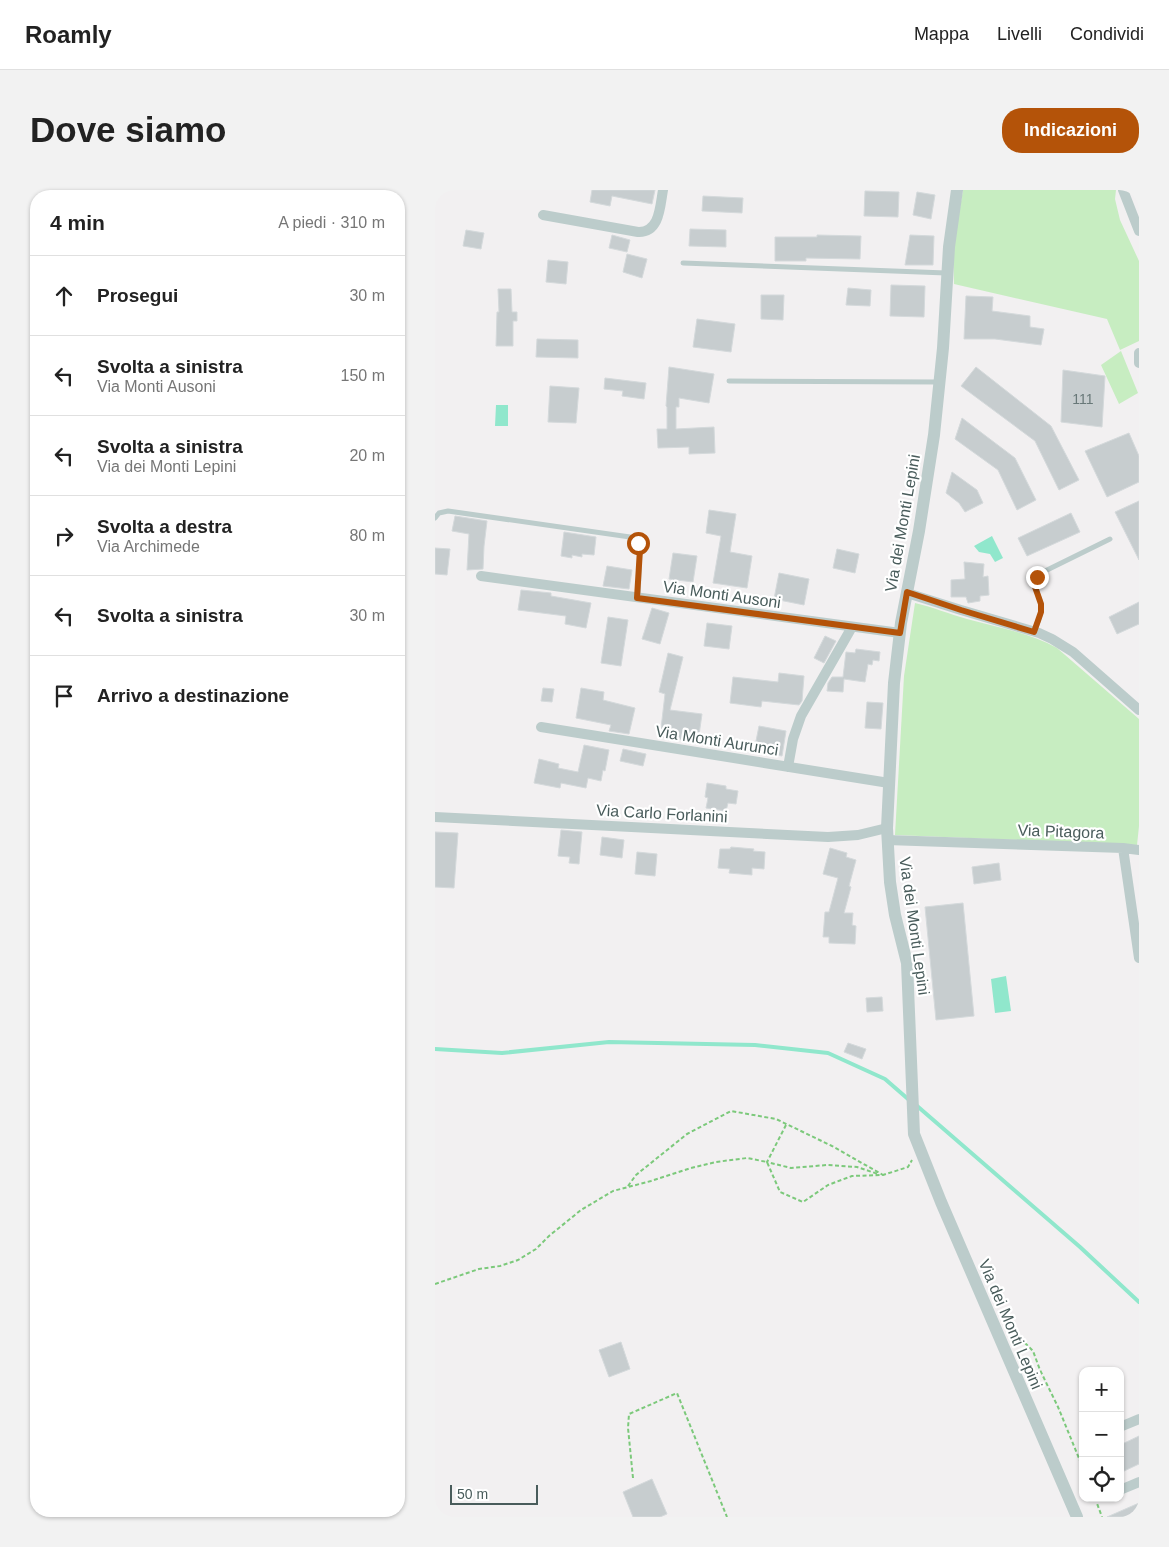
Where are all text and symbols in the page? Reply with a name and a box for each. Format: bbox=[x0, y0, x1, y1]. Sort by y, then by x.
text: Roamly bbox=[25, 21, 112, 48]
text: Mappa bbox=[914, 24, 969, 44]
text: Livelli bbox=[997, 24, 1042, 44]
text: Condividi bbox=[1070, 24, 1144, 44]
button: Indicazioni bbox=[1002, 108, 1139, 153]
text: Dove siamo bbox=[30, 110, 226, 149]
text: 4 min bbox=[50, 211, 105, 234]
text: A piedi · 310 m bbox=[278, 214, 385, 231]
icon: ahead bbox=[50, 282, 78, 310]
text: Prosegui bbox=[97, 285, 178, 306]
text: 30 m bbox=[349, 287, 385, 304]
text: Svolta a sinistra bbox=[97, 356, 243, 377]
icon: left bbox=[50, 362, 78, 390]
text: 150 m bbox=[341, 367, 385, 384]
text: Via Monti Ausoni bbox=[97, 378, 216, 395]
house number: 111 bbox=[1072, 391, 1094, 407]
text: Svolta a sinistra bbox=[97, 436, 243, 457]
icon: left bbox=[50, 442, 78, 470]
text: 20 m bbox=[349, 447, 385, 464]
street label: Via dei Monti Lepini bbox=[882, 453, 923, 593]
text: Via dei Monti Lepini bbox=[97, 458, 236, 475]
text: Svolta a destra bbox=[97, 516, 232, 537]
icon: right bbox=[50, 522, 78, 550]
text: 80 m bbox=[349, 527, 385, 544]
route start bbox=[627, 532, 650, 555]
text: Via Archimede bbox=[97, 538, 200, 555]
route end bbox=[1026, 566, 1049, 589]
street label: Via Monti Ausoni bbox=[662, 578, 782, 611]
icon: left bbox=[50, 602, 78, 630]
text: Svolta a sinistra bbox=[97, 605, 243, 626]
text: 30 m bbox=[349, 607, 385, 624]
icon: arrive bbox=[50, 682, 78, 710]
text: Arrivo a destinazione bbox=[97, 685, 289, 706]
street label: Via Monti Aurunci bbox=[654, 722, 780, 759]
street label: Via Carlo Forlanini bbox=[596, 802, 728, 825]
street label: Via Pitagora bbox=[1017, 821, 1105, 842]
street label: Via dei Monti Lepini bbox=[896, 856, 933, 996]
street label: Via dei Monti Lepini bbox=[975, 1257, 1046, 1392]
map controls bbox=[1079, 1367, 1124, 1502]
button: + bbox=[1079, 1367, 1124, 1412]
button: − bbox=[1079, 1412, 1124, 1457]
button: locate bbox=[1079, 1457, 1124, 1502]
scale bar bbox=[450, 1482, 537, 1505]
text: 50 m bbox=[457, 1486, 488, 1502]

